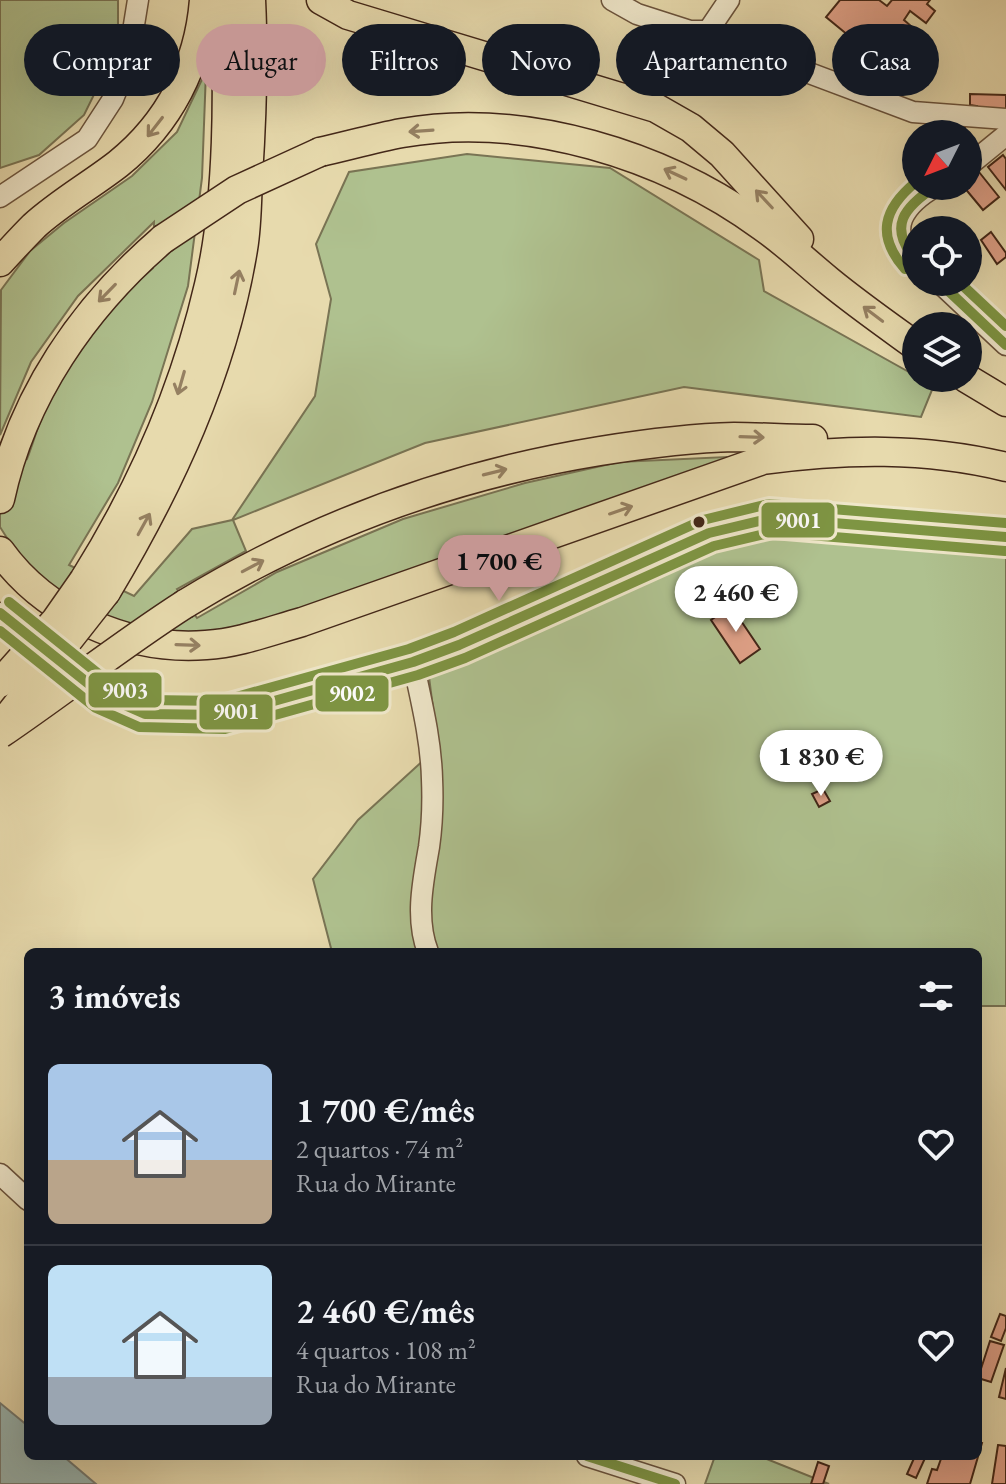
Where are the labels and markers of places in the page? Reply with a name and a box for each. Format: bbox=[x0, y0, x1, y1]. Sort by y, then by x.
unlabelled marker bbox=[691, 514, 707, 530]
pin: 1 700 € bbox=[425, 535, 573, 603]
pin: 2 460 € bbox=[662, 566, 810, 634]
pin: 1 830 € bbox=[747, 730, 895, 798]

